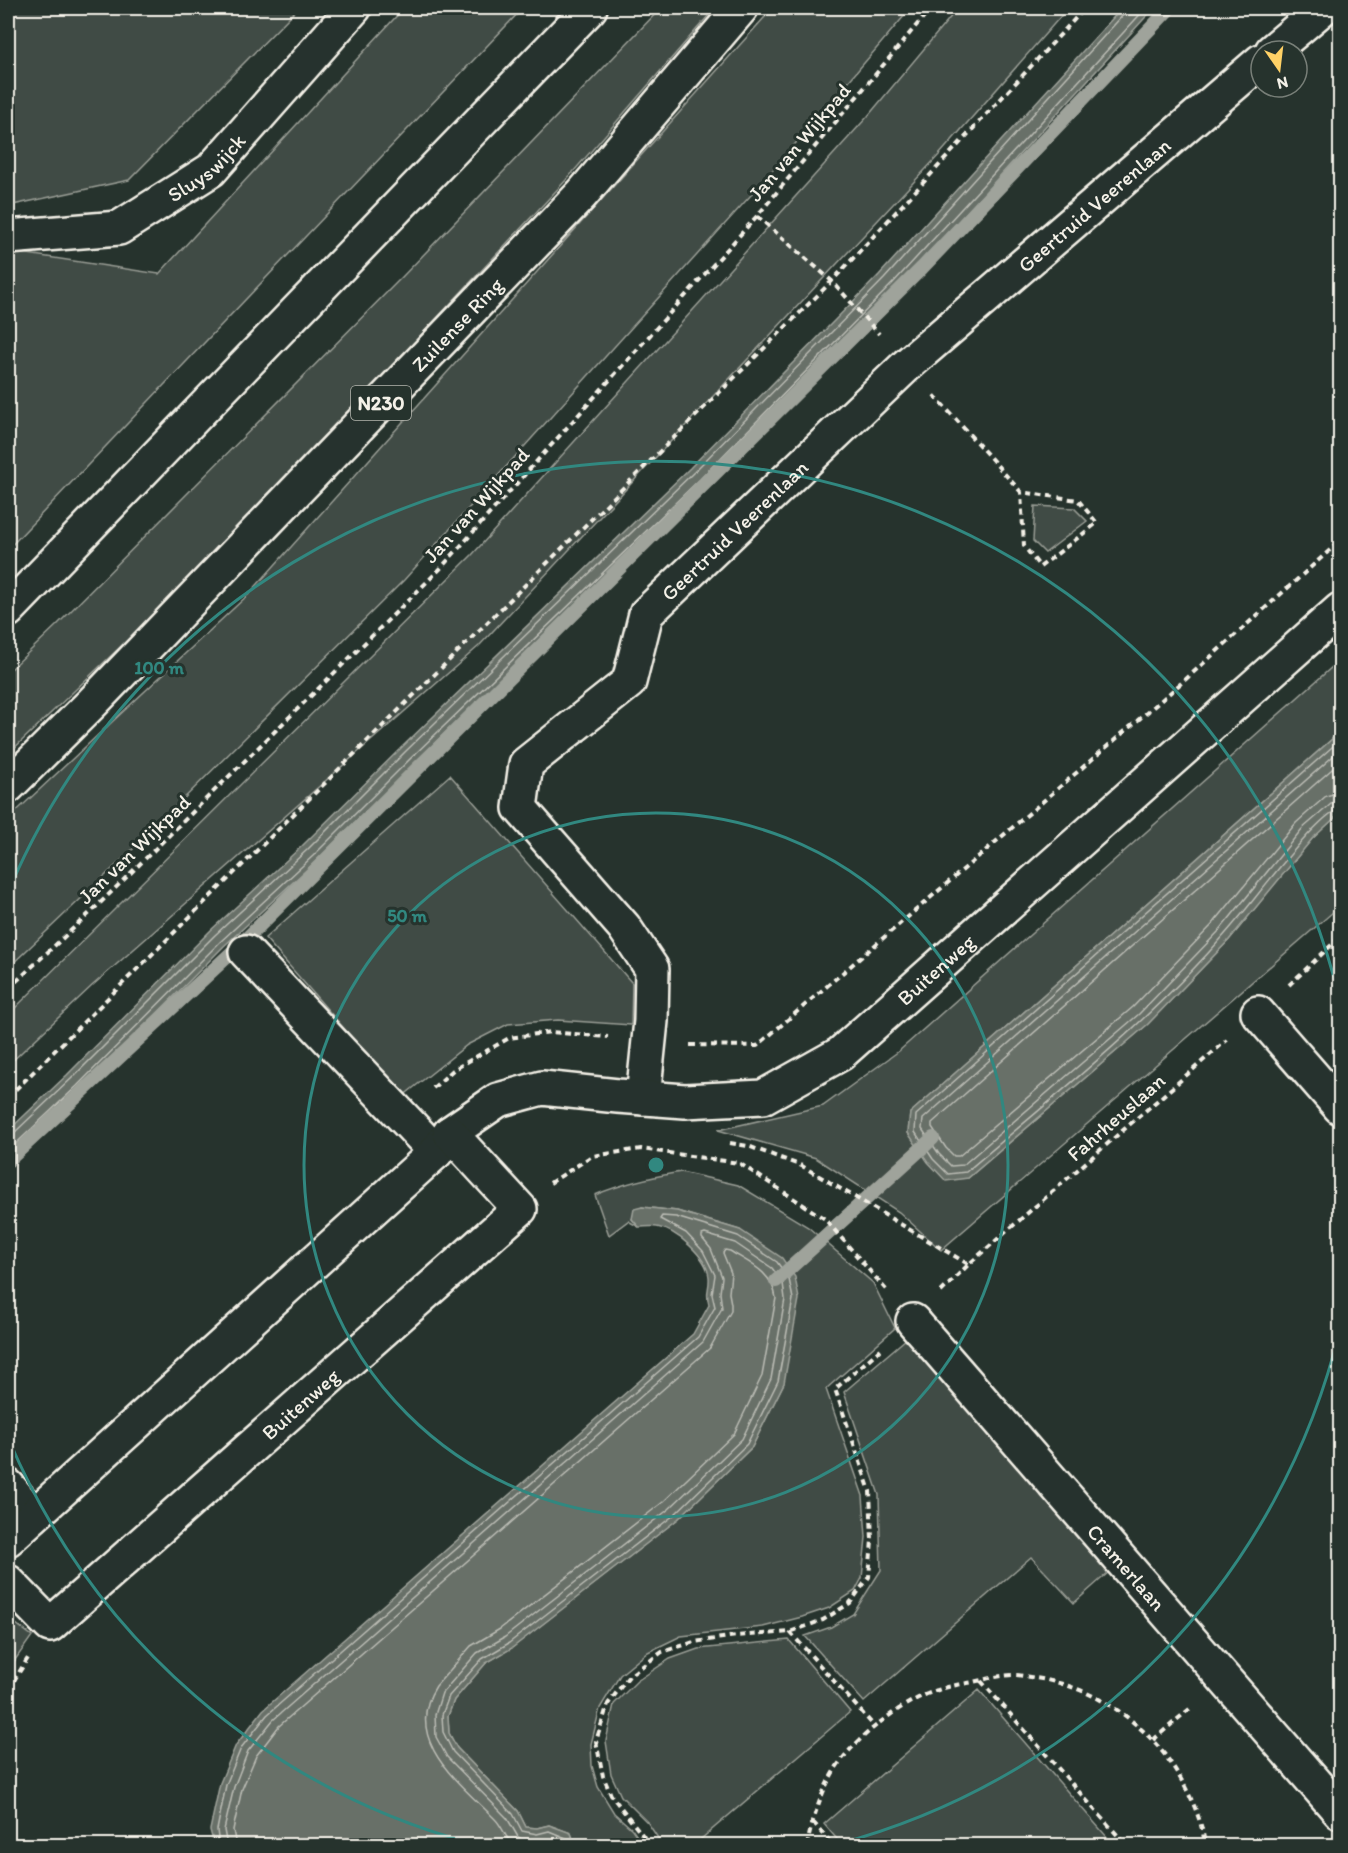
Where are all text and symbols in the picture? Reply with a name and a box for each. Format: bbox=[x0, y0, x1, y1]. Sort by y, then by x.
north arrow bbox=[1249, 39, 1309, 99]
text: N bbox=[1275, 73, 1290, 94]
street label: Jan van Wijkpad bbox=[742, 77, 856, 206]
street label: Sluyswijck bbox=[163, 128, 250, 207]
street label: Geertruid Veerenlaan bbox=[1012, 132, 1175, 277]
street label: Zuilense Ring bbox=[406, 272, 508, 376]
road number: N230 bbox=[351, 386, 411, 420]
street label: Jan van Wijkpad bbox=[418, 442, 535, 568]
street label: Geertruid Veerenlaan bbox=[656, 454, 813, 606]
text: 100 m bbox=[134, 657, 185, 679]
street label: Jan van Wijkpad bbox=[72, 789, 196, 909]
text: 50 m bbox=[387, 905, 428, 927]
street label: Buitenweg bbox=[892, 928, 979, 1010]
street label: Fahrheuslaan bbox=[1062, 1068, 1170, 1166]
centre of rings bbox=[646, 1155, 666, 1175]
street label: Buitenweg bbox=[256, 1363, 344, 1445]
street label: Cramerlaan bbox=[1082, 1518, 1171, 1616]

